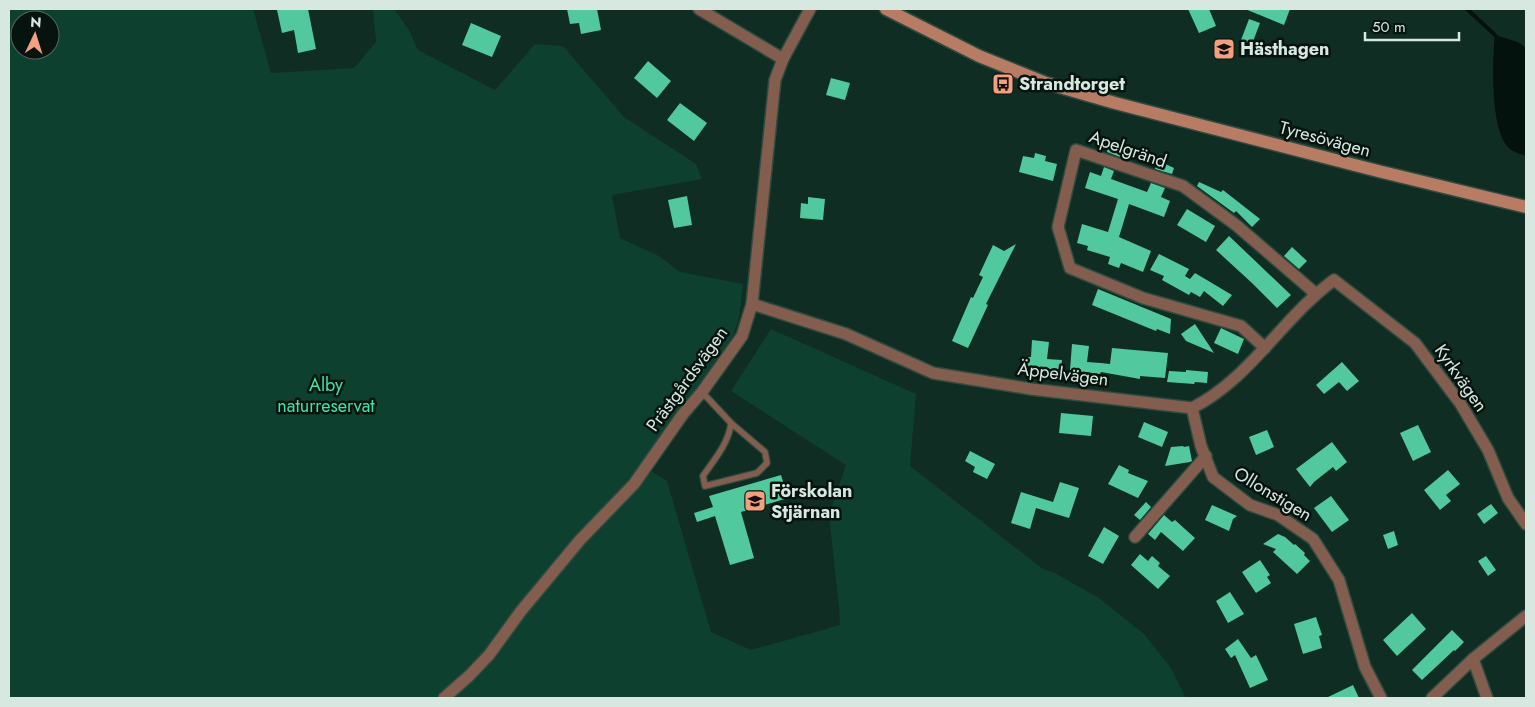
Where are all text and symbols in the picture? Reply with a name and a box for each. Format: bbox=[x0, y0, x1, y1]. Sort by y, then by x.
north arrow bbox=[10, 10, 60, 60]
scale bar bbox=[1365, 10, 1459, 42]
text: N bbox=[30, 12, 42, 32]
text: 50 m bbox=[1372, 16, 1406, 38]
place label: Hästhagen bbox=[1240, 36, 1329, 62]
school or university icon: Hästhagen bbox=[1212, 37, 1236, 61]
place label: Strandtorget bbox=[1019, 71, 1125, 97]
bus stop icon: Strandtorget bbox=[991, 72, 1015, 96]
street label: Tyresövägen bbox=[1277, 114, 1373, 164]
street label: Apelgränd bbox=[1086, 124, 1170, 174]
street label: Prästgårdsvägen bbox=[640, 321, 734, 437]
street label: Kyrkvägen bbox=[1428, 339, 1494, 417]
street label: Äppelvägen bbox=[1016, 356, 1110, 392]
park label: Alby naturreservat bbox=[277, 372, 375, 419]
street label: Ollonstigen bbox=[1229, 460, 1317, 528]
place label: Förskolan Stjärnan bbox=[771, 478, 852, 525]
school or university icon: Förskolan Stjärnan bbox=[743, 489, 767, 513]

